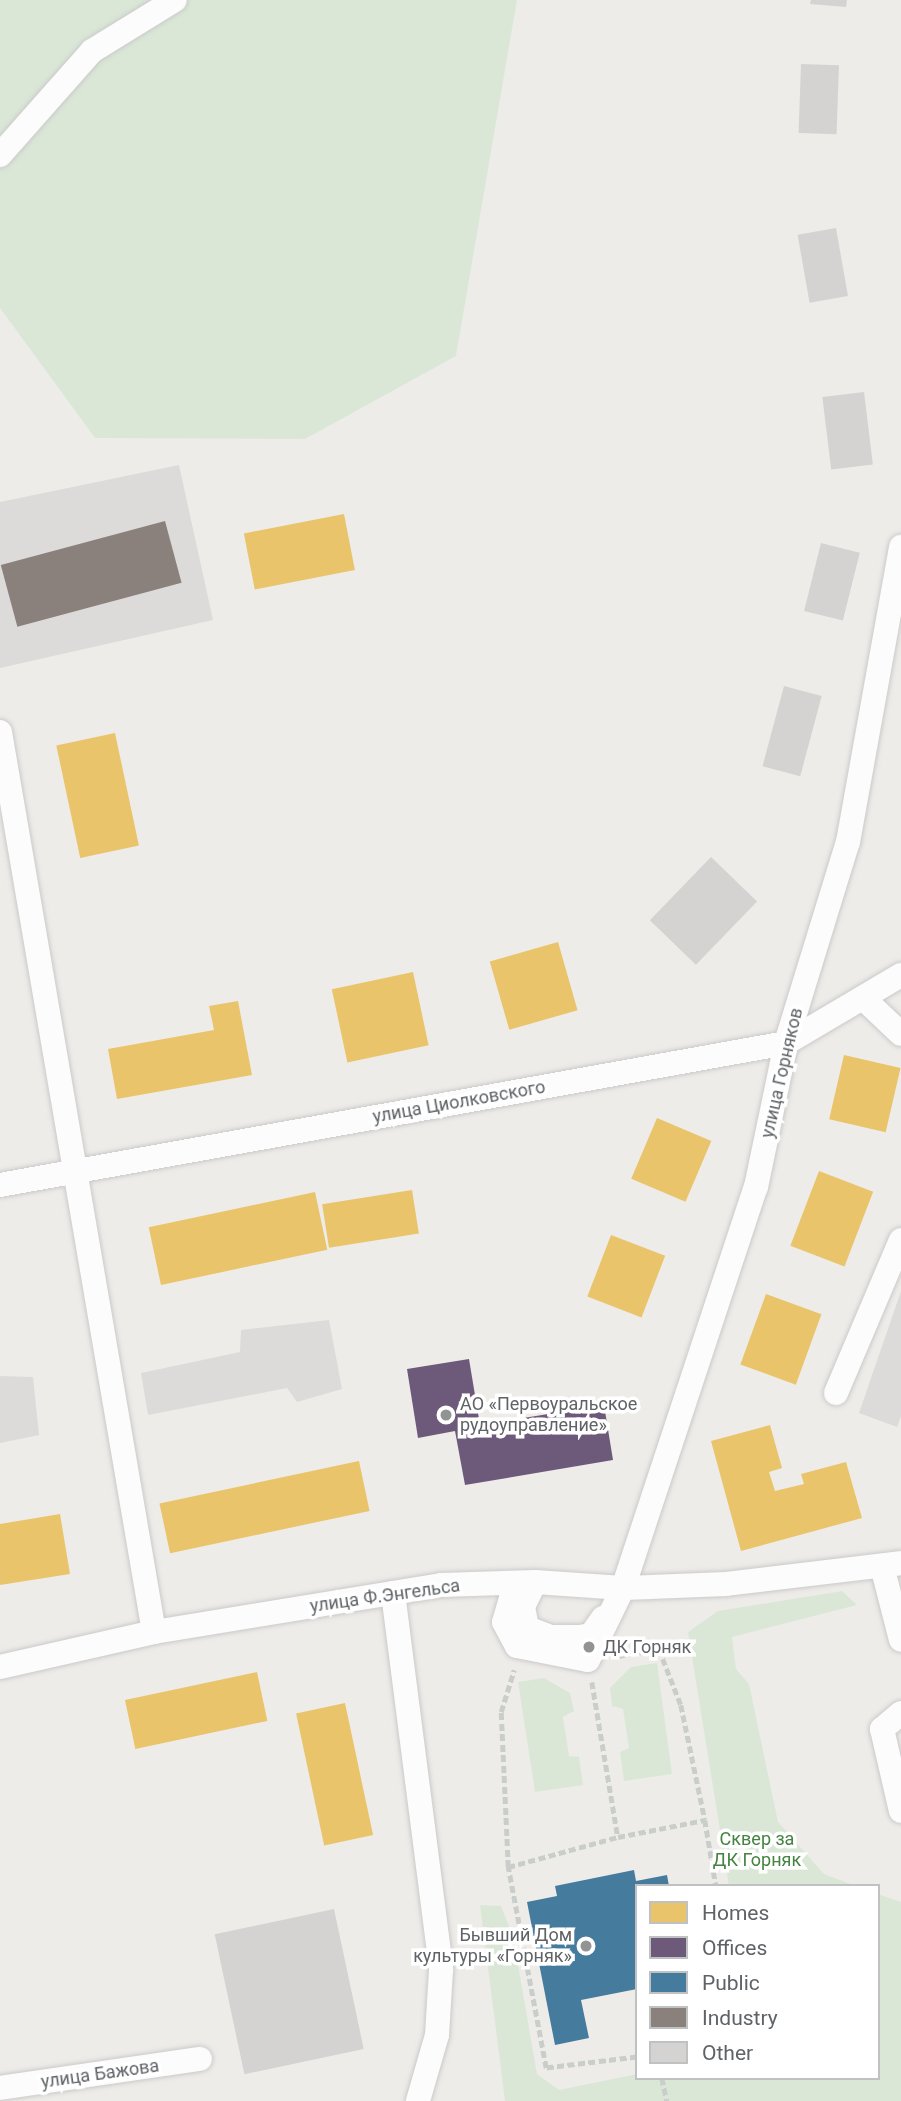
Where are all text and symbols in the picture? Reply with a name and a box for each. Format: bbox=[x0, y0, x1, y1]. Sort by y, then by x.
street label: улица Горняков bbox=[757, 1006, 807, 1140]
street label: улица Циолковского bbox=[371, 1076, 547, 1128]
place label: АО «Первоуральское рудоуправление» bbox=[460, 1394, 637, 1436]
marker: АО «Первоуральское рудоуправление» bbox=[438, 1407, 454, 1423]
street label: улица Ф.Энгельса bbox=[309, 1575, 461, 1617]
place label: ДК Горняк bbox=[603, 1636, 691, 1658]
marker: ДК Горняк bbox=[581, 1639, 597, 1655]
park label: Сквер за ДК Горняк bbox=[713, 1829, 801, 1871]
legend bbox=[635, 1884, 880, 2080]
text: Homes bbox=[702, 1901, 769, 1925]
place label: Бывший Дом культуры «Горняк» bbox=[413, 1925, 572, 1968]
text: Offices bbox=[702, 1936, 767, 1960]
marker: Бывший Дом культуры «Горняк» bbox=[578, 1938, 594, 1954]
text: Public bbox=[702, 1971, 760, 1995]
text: Industry bbox=[702, 2006, 778, 2030]
text: Other bbox=[702, 2041, 753, 2065]
street label: улица Бажова bbox=[40, 2055, 160, 2093]

